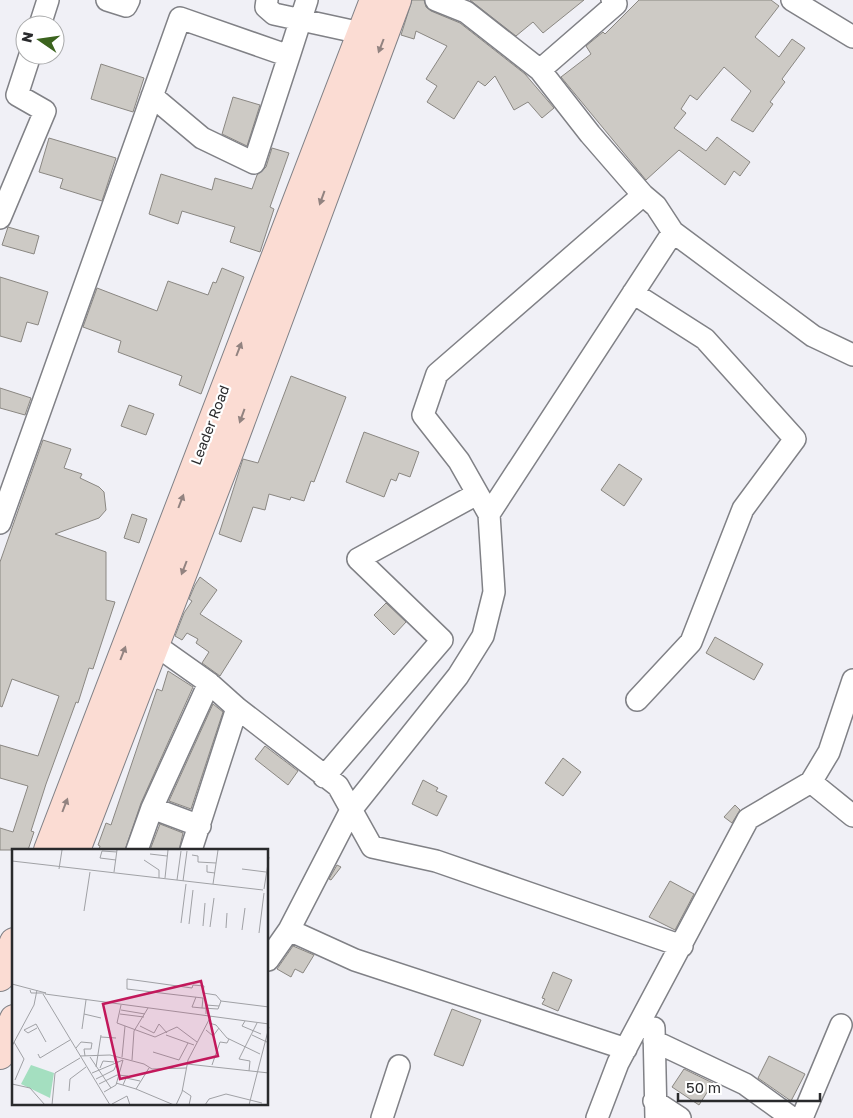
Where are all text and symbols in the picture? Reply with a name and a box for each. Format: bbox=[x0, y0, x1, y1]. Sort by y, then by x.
north arrow bbox=[15, 15, 65, 65]
text: N bbox=[17, 30, 36, 44]
one-way arrow bbox=[376, 39, 384, 53]
one-way arrow bbox=[318, 190, 325, 205]
one-way arrow bbox=[236, 342, 244, 357]
street label: Leader Road bbox=[187, 383, 232, 467]
one-way arrow bbox=[238, 409, 246, 424]
one-way arrow bbox=[177, 493, 185, 508]
one-way arrow bbox=[180, 560, 187, 575]
one-way arrow bbox=[119, 646, 127, 660]
one-way arrow bbox=[61, 797, 69, 812]
inset map bbox=[12, 849, 269, 1106]
scale bar bbox=[678, 1070, 820, 1102]
text: 50 m bbox=[686, 1078, 721, 1096]

